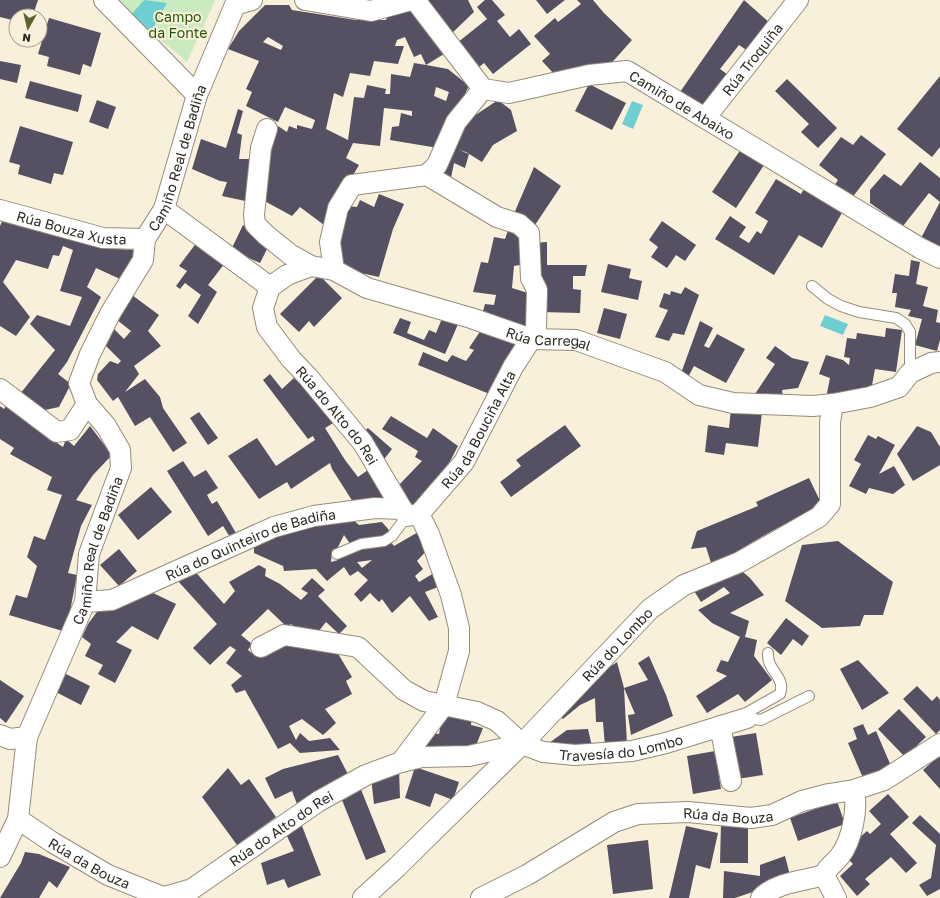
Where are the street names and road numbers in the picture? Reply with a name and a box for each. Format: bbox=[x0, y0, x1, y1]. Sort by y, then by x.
street label: Rúa Troquiña bbox=[718, 19, 786, 99]
street label: Camiño de Abaixo bbox=[626, 66, 738, 143]
street label: Camiño Real de Badiña bbox=[144, 82, 209, 234]
street label: Rúa Bouza Xusta bbox=[15, 206, 127, 247]
street label: Rúa Carregal bbox=[504, 322, 594, 353]
street label: Rúa do Alto do Rei bbox=[293, 362, 382, 468]
street label: Rúa da Bouciña Alta bbox=[437, 367, 518, 492]
street label: Camiño Real de Badiña bbox=[68, 474, 126, 627]
street label: Rúa do Quinteiro de Badiña bbox=[162, 505, 337, 584]
street label: Rúa do Lombo bbox=[578, 604, 656, 685]
street label: Travesía do Lombo bbox=[558, 730, 685, 764]
street label: Rúa do Alto do Rei bbox=[226, 787, 336, 869]
street label: Rúa da Bouza bbox=[683, 803, 774, 827]
street label: Rúa da Bouza bbox=[46, 833, 133, 892]

